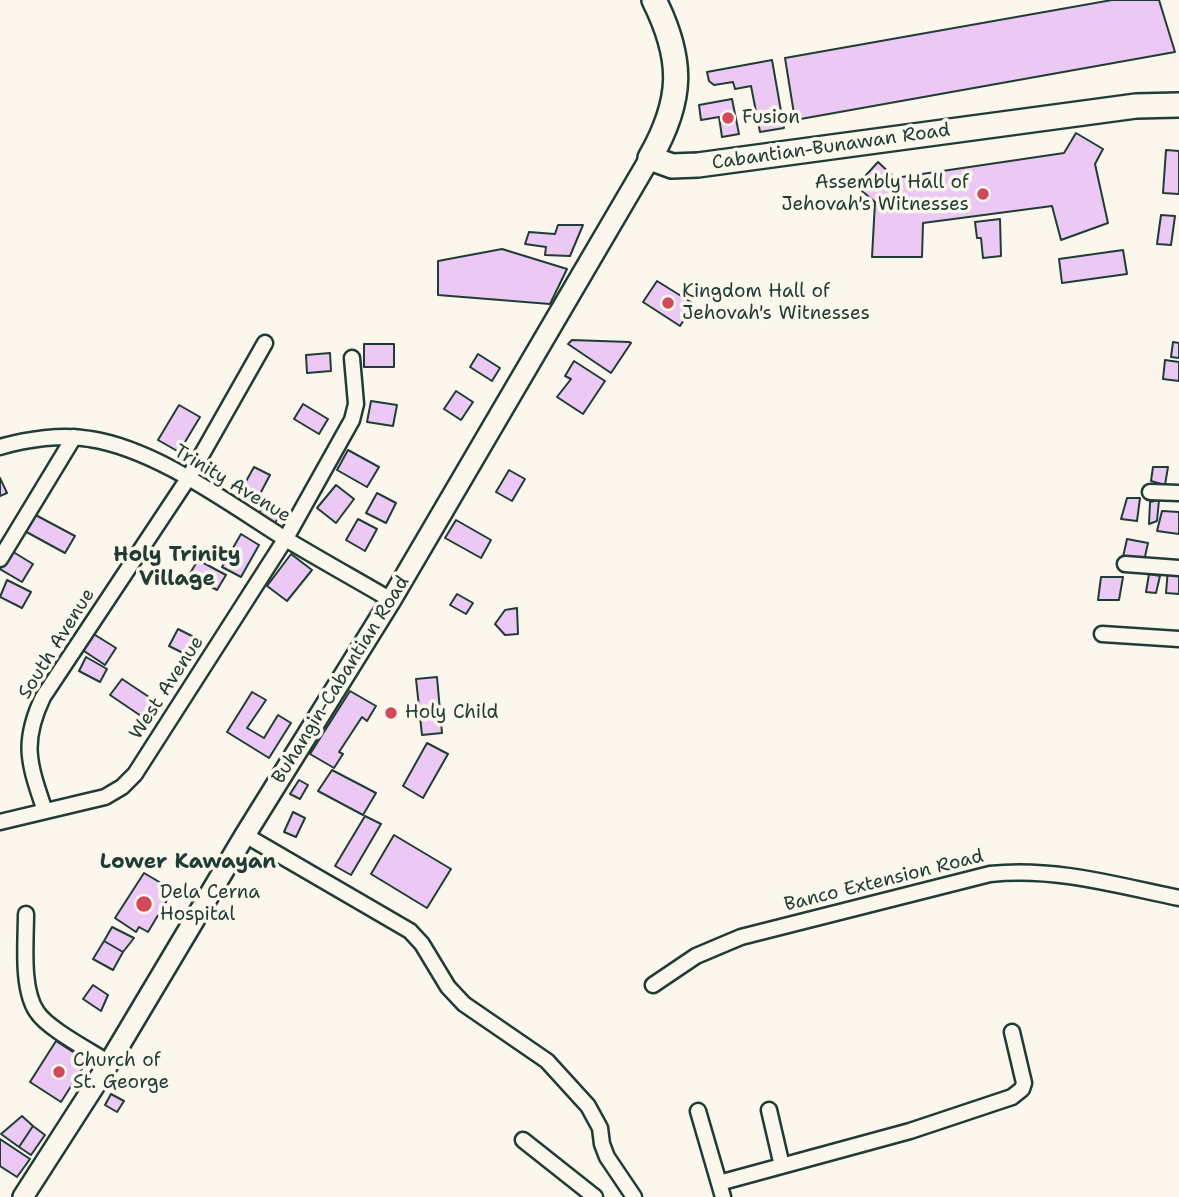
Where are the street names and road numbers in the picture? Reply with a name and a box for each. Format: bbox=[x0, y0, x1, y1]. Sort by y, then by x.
street label: Cabantian-Bunawan Road bbox=[711, 119, 951, 175]
street label: Trinity Avenue bbox=[169, 440, 295, 528]
street label: Buhangin-Cabantian Road bbox=[268, 572, 414, 788]
street label: South Avenue bbox=[14, 585, 100, 703]
street label: West Avenue bbox=[125, 632, 209, 744]
street label: Banco Extension Road bbox=[782, 845, 986, 917]

